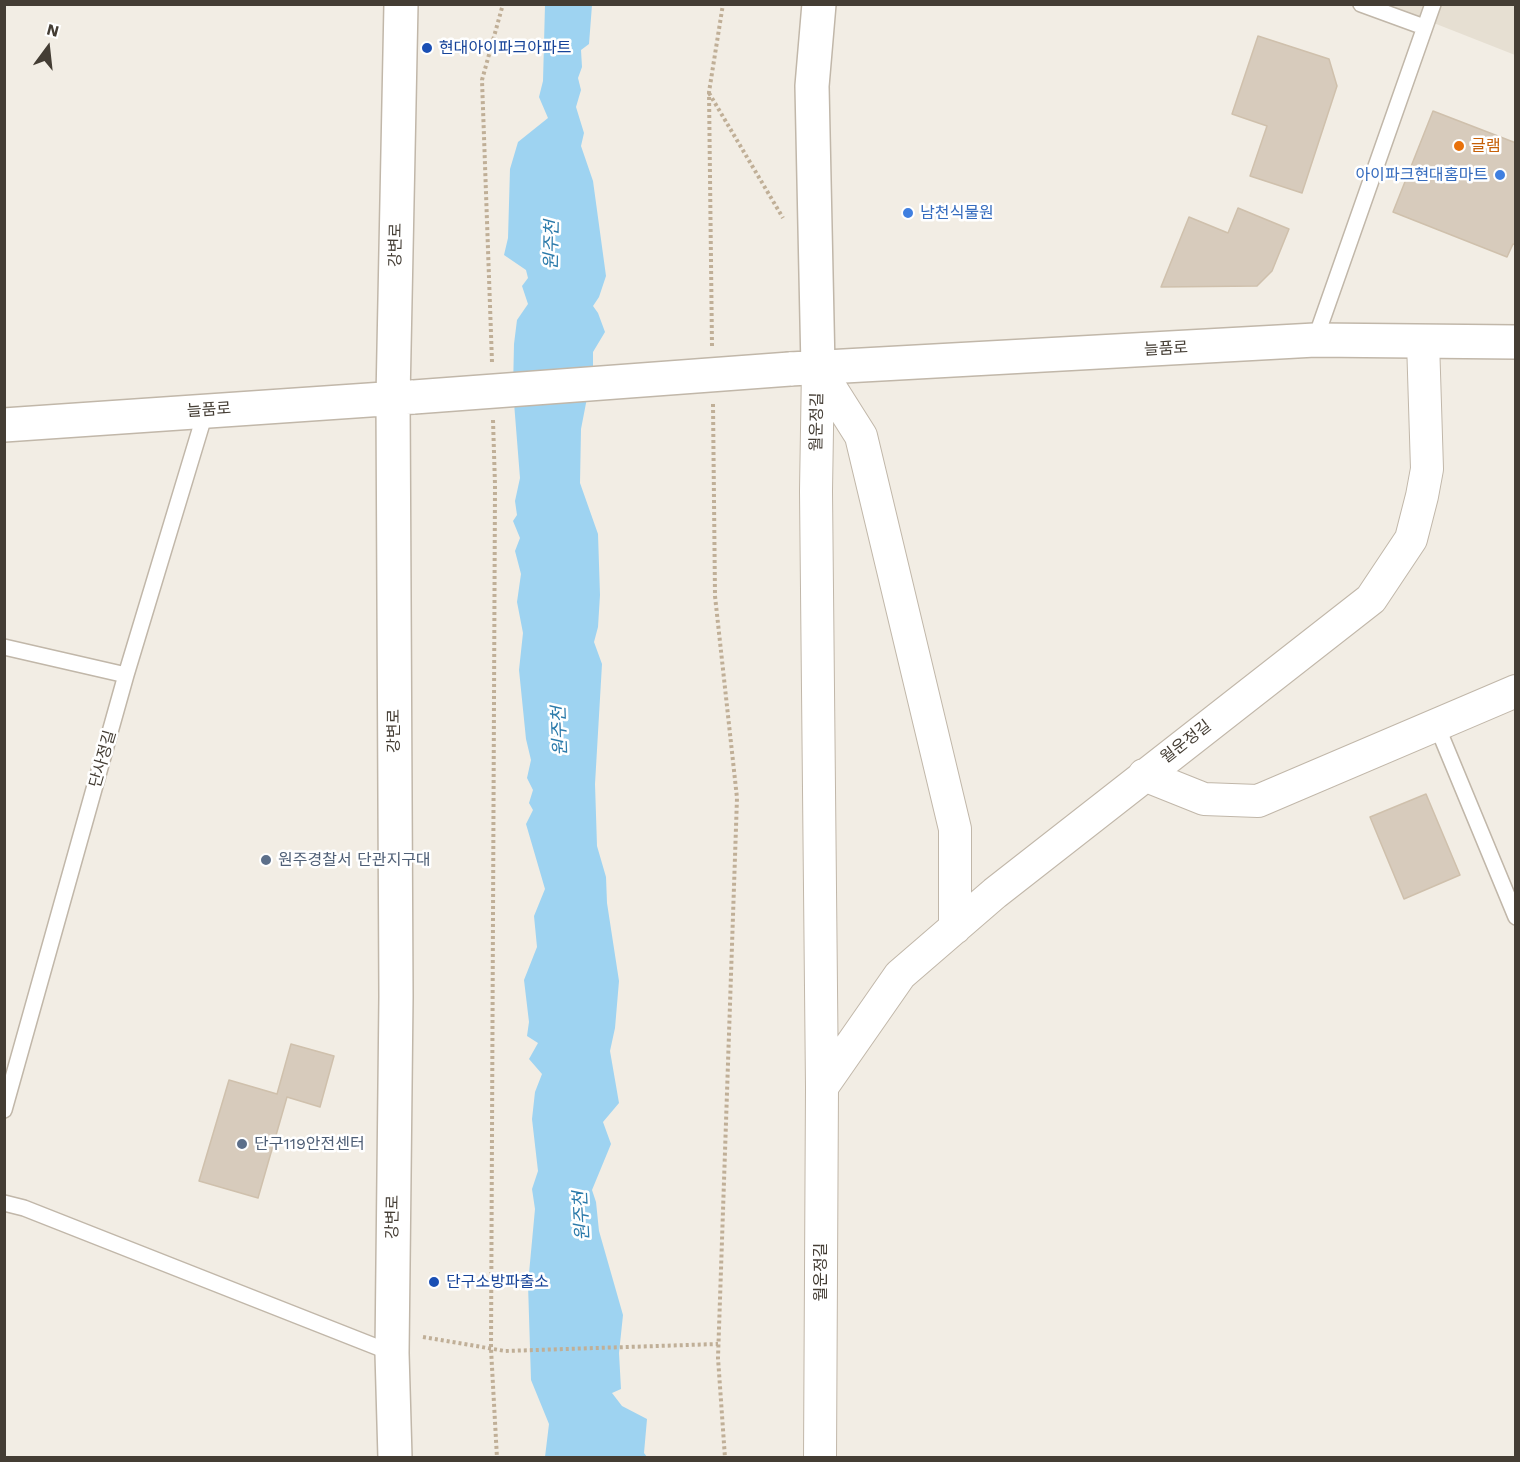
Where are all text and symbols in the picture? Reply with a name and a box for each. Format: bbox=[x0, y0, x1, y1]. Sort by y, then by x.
north arrow bbox=[18, 18, 78, 78]
text: N bbox=[45, 19, 61, 41]
place label: 현대아이파크아파트 bbox=[439, 38, 571, 58]
marker: 현대아이파크아파트 bbox=[420, 41, 434, 55]
place label: 글램 bbox=[1471, 136, 1500, 156]
marker: 글램 bbox=[1452, 139, 1466, 153]
place label: 아이파크현대홈마트 bbox=[1356, 165, 1488, 185]
marker: 아이파크현대홈마트 bbox=[1493, 168, 1507, 182]
place label: 남천식물원 bbox=[920, 203, 994, 223]
marker: 남천식물원 bbox=[901, 206, 915, 220]
water label: 원주천 bbox=[541, 220, 563, 270]
street label: 강변로 bbox=[386, 223, 406, 267]
street label: 늘품로 bbox=[1143, 338, 1189, 360]
street label: 월운정길 bbox=[807, 392, 827, 452]
street label: 늘품로 bbox=[186, 399, 232, 421]
water label: 원주천 bbox=[548, 706, 572, 756]
street label: 강변로 bbox=[384, 709, 404, 753]
street label: 월운정길 bbox=[1157, 716, 1215, 768]
street label: 단사정길 bbox=[86, 728, 120, 790]
place label: 원주경찰서 단관지구대 bbox=[278, 850, 431, 870]
marker: 원주경찰서 단관지구대 bbox=[259, 853, 273, 867]
place label: 단구119안전센터 bbox=[254, 1134, 365, 1154]
marker: 단구119안전센터 bbox=[235, 1137, 249, 1151]
water label: 원주천 bbox=[570, 1191, 594, 1241]
street label: 강변로 bbox=[383, 1195, 403, 1239]
street label: 월운정길 bbox=[811, 1243, 831, 1301]
place label: 단구소방파출소 bbox=[446, 1272, 549, 1292]
marker: 단구소방파출소 bbox=[427, 1275, 441, 1289]

